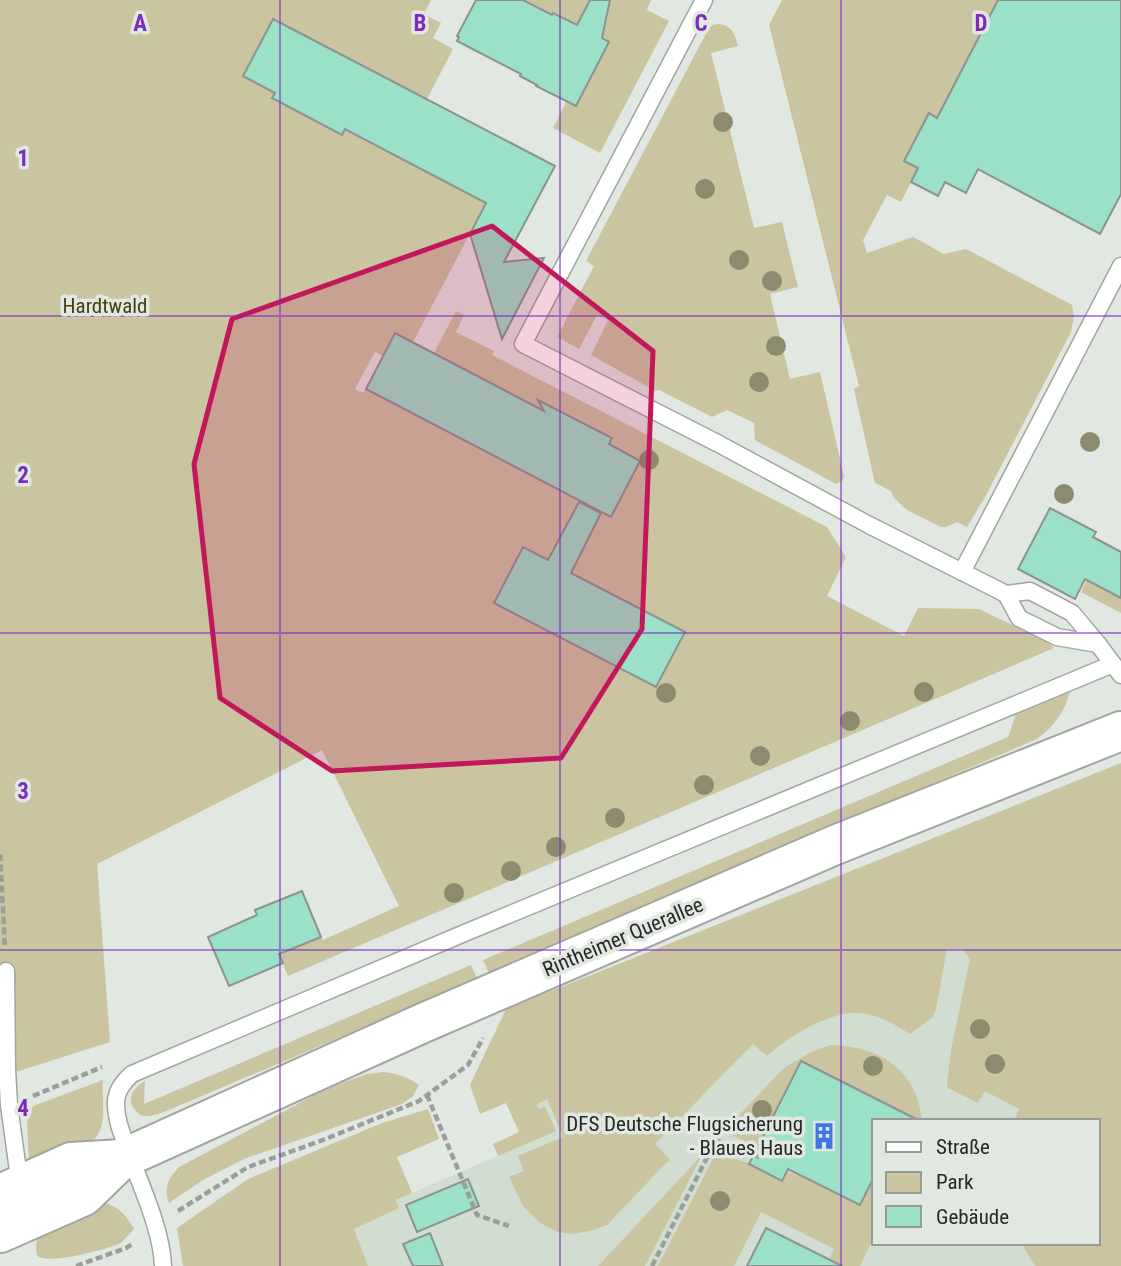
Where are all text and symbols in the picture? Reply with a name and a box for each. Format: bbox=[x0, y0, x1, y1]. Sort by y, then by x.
text: A bbox=[133, 10, 147, 37]
text: B bbox=[414, 10, 426, 37]
text: C bbox=[694, 10, 708, 37]
text: D bbox=[975, 10, 988, 37]
text: 1 bbox=[17, 145, 29, 172]
park label: Hardtwald bbox=[63, 294, 147, 318]
text: 2 bbox=[17, 462, 29, 489]
text: 3 bbox=[17, 778, 29, 805]
street label: Rintheimer Querallee bbox=[539, 892, 707, 982]
text: 4 bbox=[17, 1095, 29, 1122]
place label: DFS Deutsche Flugsicherung - Blaues Haus bbox=[566, 1112, 803, 1160]
legend bbox=[872, 1119, 1100, 1245]
building icon: DFS Deutsche Flugsicherung - Blaues Haus bbox=[809, 1121, 839, 1151]
text: Straße bbox=[936, 1135, 990, 1159]
text: Park bbox=[936, 1170, 974, 1194]
text: Gebäude bbox=[936, 1205, 1009, 1229]

